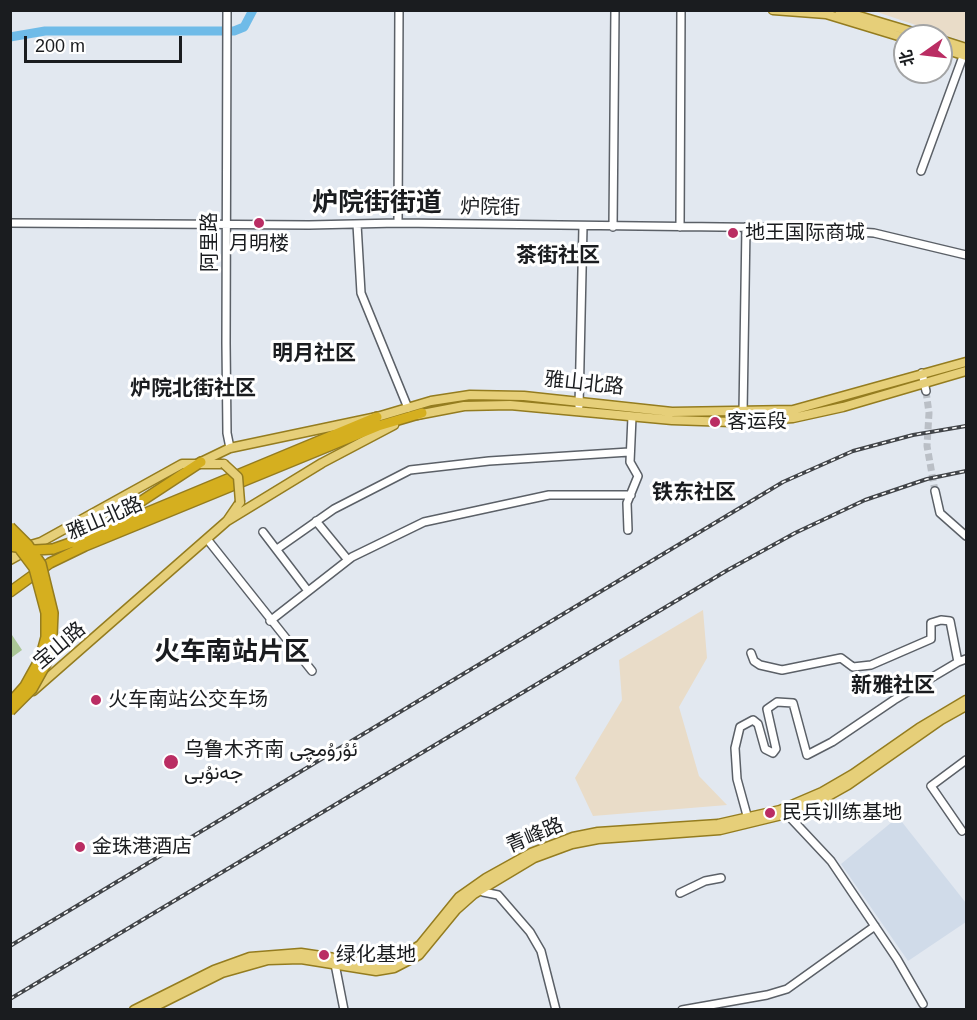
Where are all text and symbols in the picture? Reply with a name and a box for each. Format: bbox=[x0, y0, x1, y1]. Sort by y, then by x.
scale bar bbox=[27, 24, 184, 62]
north arrow bbox=[893, 24, 953, 84]
text: 200 m bbox=[35, 36, 85, 56]
text: 北 bbox=[897, 48, 917, 68]
district label: 炉院街街道 bbox=[312, 188, 442, 220]
street label: 炉院街 bbox=[460, 195, 520, 221]
street label: 阿里路 bbox=[198, 212, 222, 272]
marker: 月明楼 bbox=[252, 216, 266, 230]
place label: 地王国际商城 bbox=[745, 221, 865, 245]
marker: 地王国际商城 bbox=[726, 226, 740, 240]
place label: 月明楼 bbox=[229, 232, 289, 256]
district label: 茶街社区 bbox=[516, 243, 600, 269]
district label: 明月社区 bbox=[272, 341, 356, 367]
street label: 雅山北路 bbox=[543, 368, 625, 400]
district label: 炉院北街社区 bbox=[130, 376, 256, 402]
place label: 客运段 bbox=[727, 410, 787, 434]
marker: 客运段 bbox=[708, 415, 722, 429]
district label: 铁东社区 bbox=[652, 480, 736, 506]
street label: 雅山北路 bbox=[63, 492, 147, 546]
street label: 宝山路 bbox=[29, 618, 91, 674]
district label: 火车南站片区 bbox=[154, 637, 310, 669]
district label: 新雅社区 bbox=[851, 673, 935, 699]
place label: 火车南站公交车场 bbox=[108, 688, 268, 712]
marker: 火车南站公交车场 bbox=[89, 693, 103, 707]
place label: 乌鲁木齐南 ئۇرۇمچى جەنۇبى bbox=[184, 738, 358, 785]
marker: 乌鲁木齐南 ئۇرۇمچى جەنۇبى bbox=[162, 753, 180, 771]
place label: 民兵训练基地 bbox=[782, 801, 902, 825]
marker: 民兵训练基地 bbox=[763, 806, 777, 820]
street label: 青峰路 bbox=[503, 813, 567, 859]
place label: 金珠港酒店 bbox=[92, 835, 192, 859]
marker: 金珠港酒店 bbox=[73, 840, 87, 854]
place label: 绿化基地 bbox=[336, 943, 416, 967]
marker: 绿化基地 bbox=[317, 948, 331, 962]

